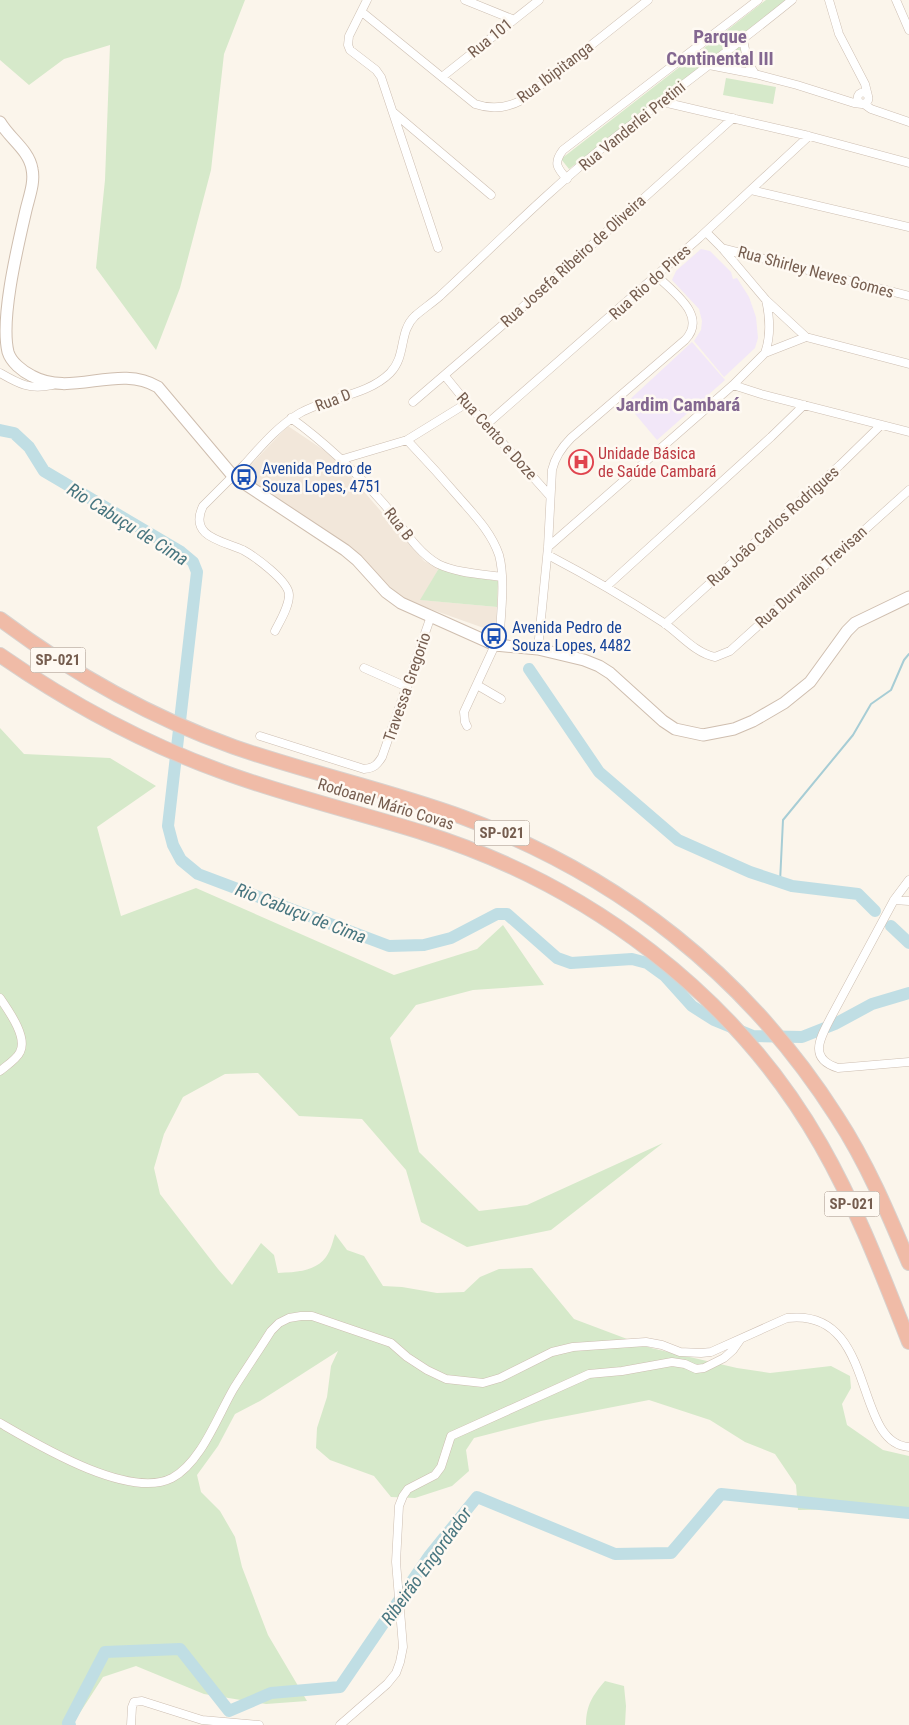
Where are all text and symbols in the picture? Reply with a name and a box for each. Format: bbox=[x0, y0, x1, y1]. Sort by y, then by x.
street label: Rua 101 bbox=[464, 14, 516, 62]
district label: Parque Continental III bbox=[666, 25, 774, 70]
street label: Rua Ibipitanga bbox=[513, 37, 597, 107]
street label: Rua Vanderlei Pretini bbox=[575, 77, 689, 175]
street label: Rua Josefa Ribeiro de Oliveira bbox=[497, 191, 649, 331]
street label: Rua Rio do Pires bbox=[605, 240, 695, 324]
street label: Rua Shirley Neves Gomes bbox=[736, 242, 896, 302]
street label: Rua D bbox=[312, 385, 354, 415]
street label: Rua Cento e Doze bbox=[453, 388, 541, 484]
district label: Jardim Cambará bbox=[616, 393, 740, 416]
place label: Unidade Básica de Saúde Cambará bbox=[598, 444, 716, 481]
hospital icon: Unidade Básica de Saúde Cambará bbox=[568, 449, 594, 475]
place label: Avenida Pedro de Souza Lopes, 4751 bbox=[262, 459, 381, 496]
street label: Rua João Carlos Rodrigues bbox=[703, 462, 843, 590]
bus stop icon: Avenida Pedro de Souza Lopes, 4751 bbox=[231, 464, 257, 490]
water label: Rio Cabuçu de Cima bbox=[64, 478, 192, 570]
street label: Rua B bbox=[380, 504, 418, 544]
street label: Rua Durvalino Trevisan bbox=[751, 522, 871, 632]
place label: Avenida Pedro de Souza Lopes, 4482 bbox=[512, 618, 631, 655]
bus stop icon: Avenida Pedro de Souza Lopes, 4482 bbox=[481, 623, 507, 649]
street label: Travessa Gregorio bbox=[379, 630, 435, 744]
road number: SP-021 bbox=[30, 648, 86, 672]
street label: Rodoanel Mário Covas bbox=[316, 774, 456, 834]
road number: SP-021 bbox=[474, 820, 530, 846]
water label: Rio Cabuçu de Cima bbox=[233, 878, 369, 948]
road number: SP-021 bbox=[824, 1192, 880, 1216]
water label: Ribeirão Engordador bbox=[376, 1503, 476, 1629]

